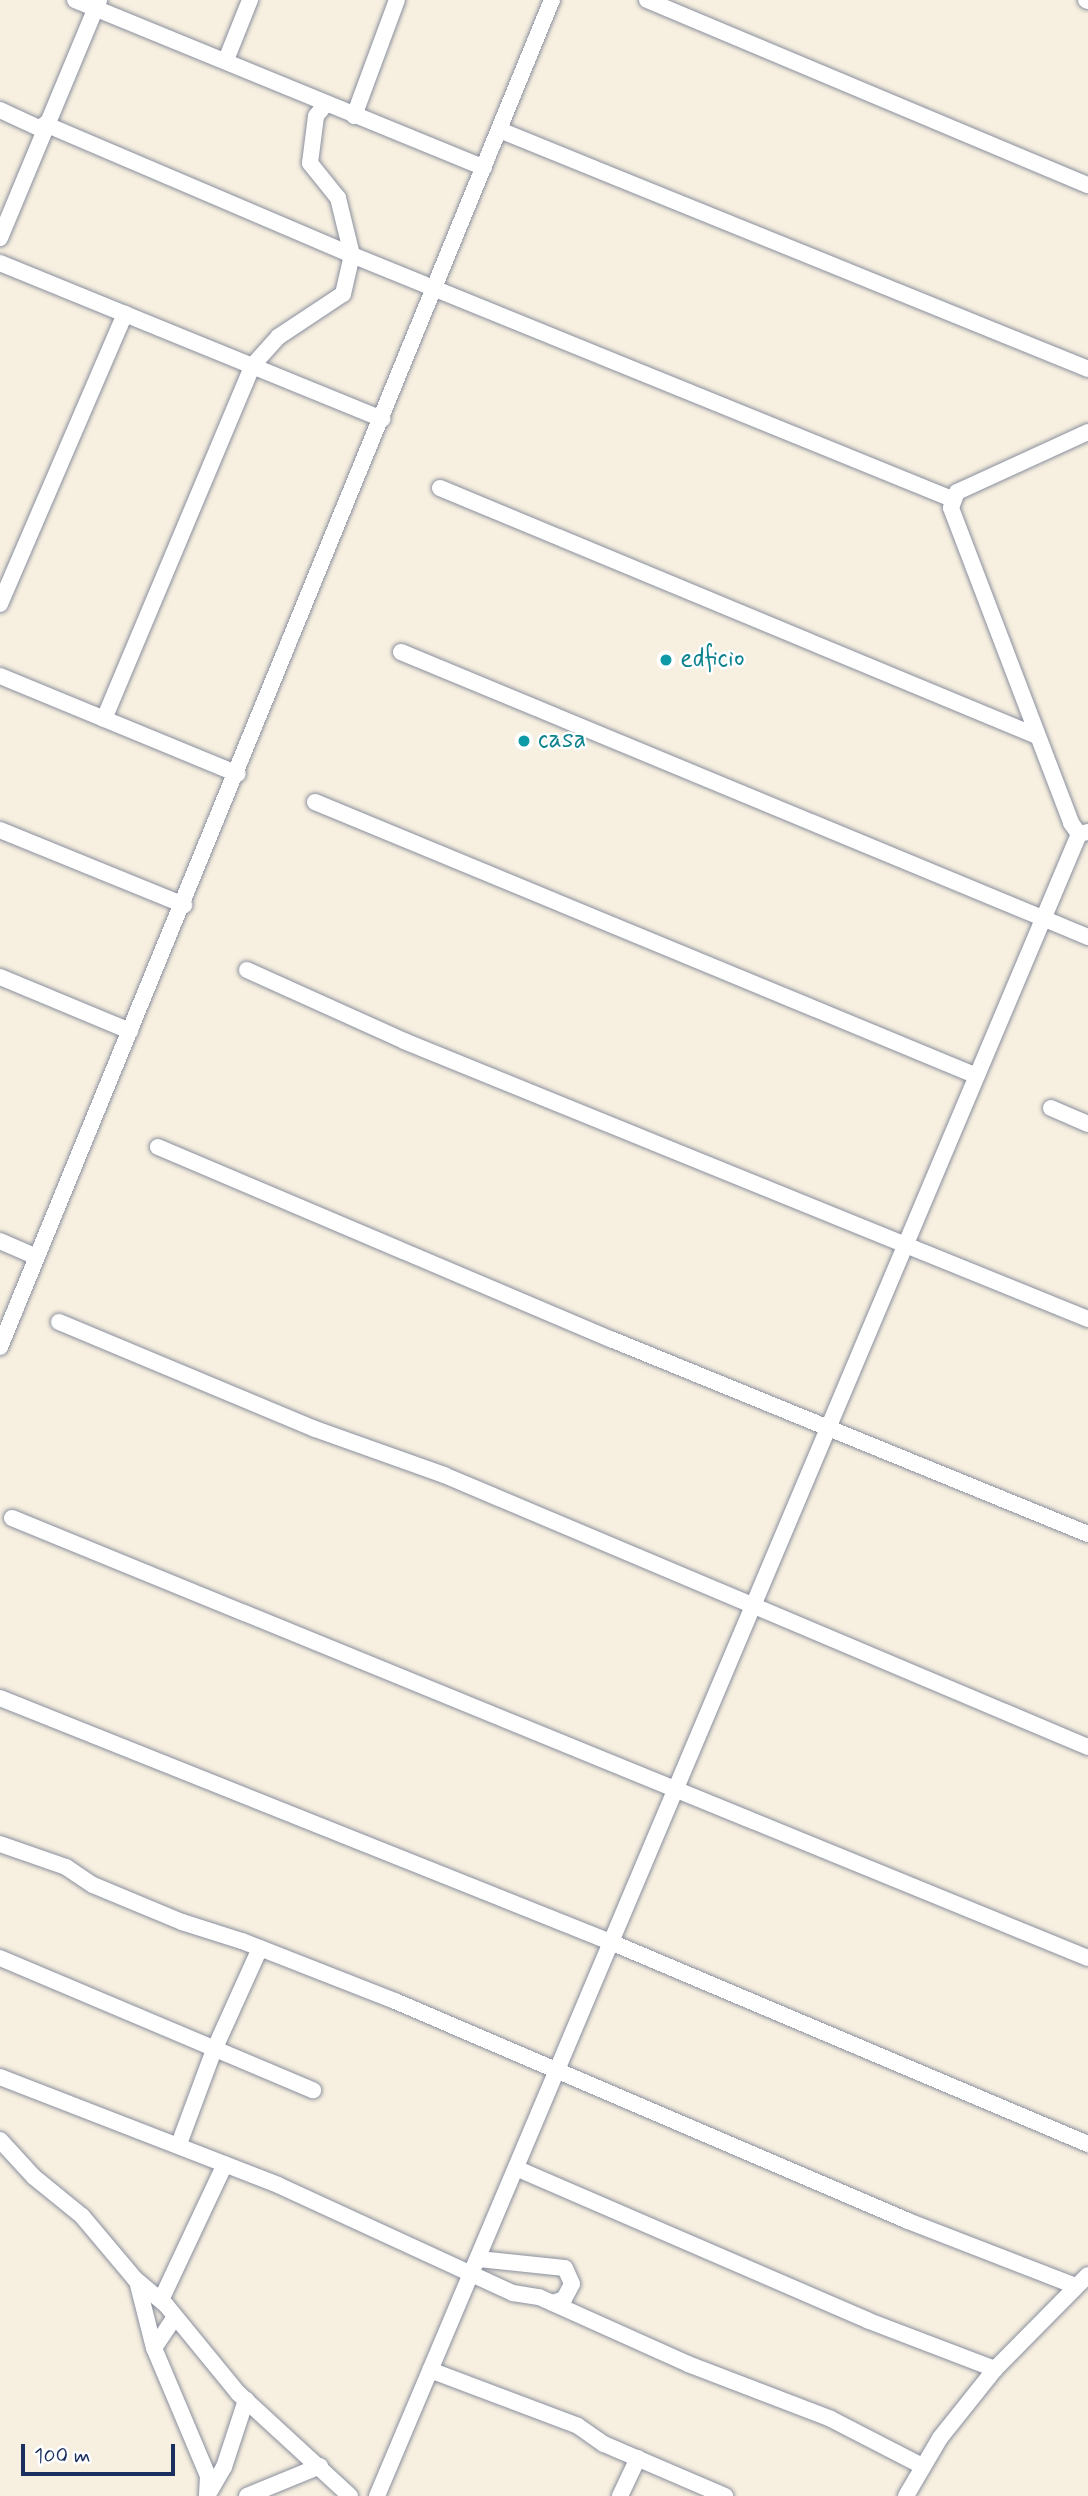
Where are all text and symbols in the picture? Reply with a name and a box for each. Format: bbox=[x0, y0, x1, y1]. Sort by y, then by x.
place label: edficio bbox=[680, 644, 745, 676]
marker: edficio bbox=[658, 652, 674, 668]
place label: casa bbox=[538, 725, 586, 757]
marker: casa bbox=[516, 733, 532, 749]
scale bar bbox=[24, 2430, 178, 2474]
text: 100 m bbox=[34, 2442, 90, 2470]

